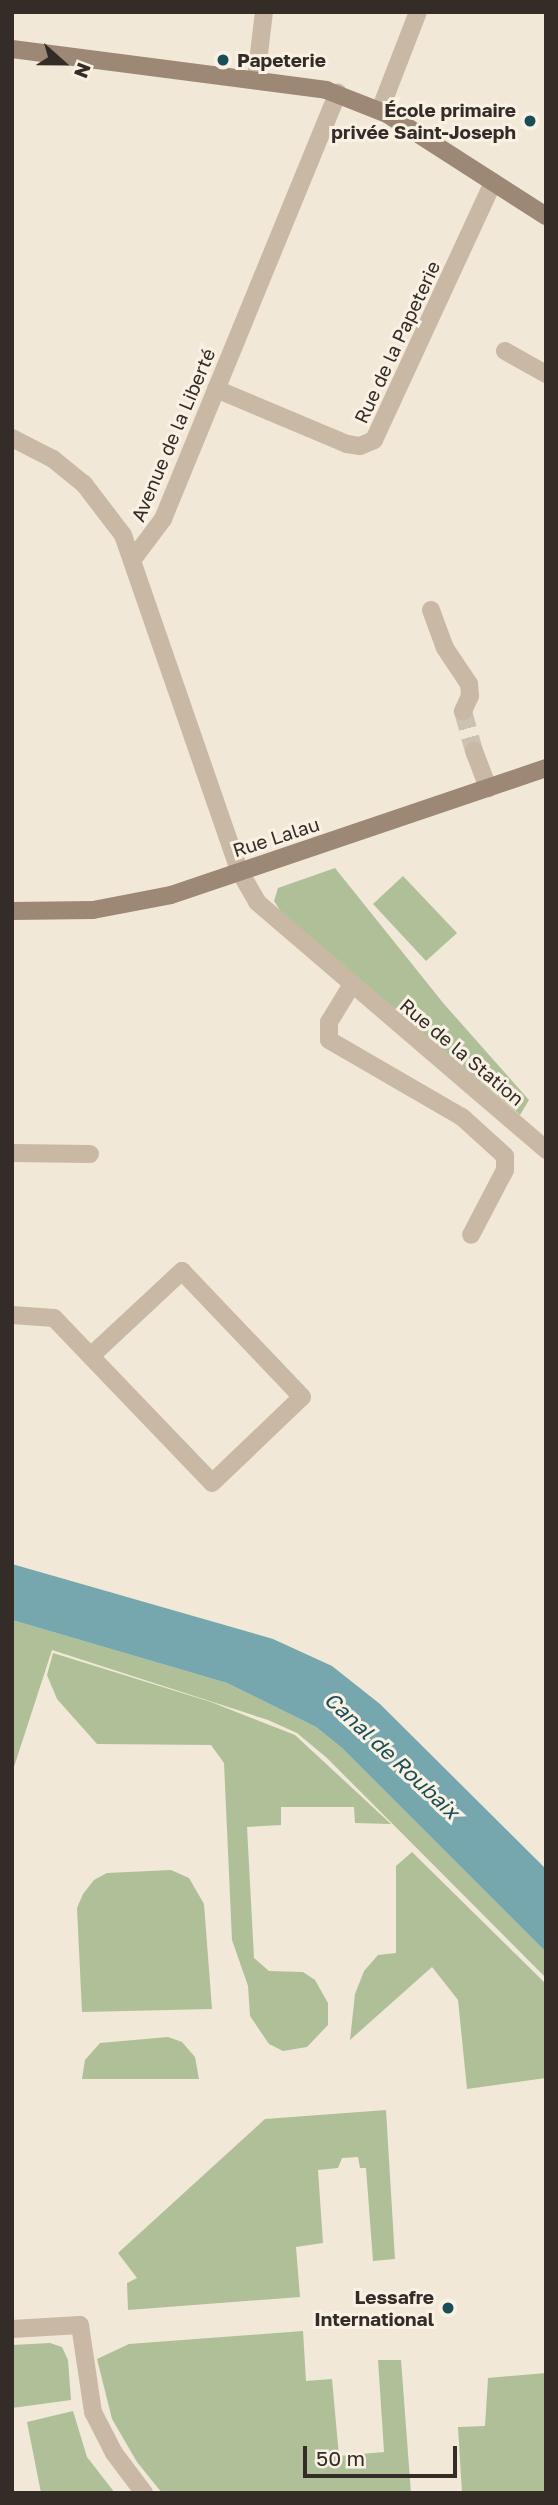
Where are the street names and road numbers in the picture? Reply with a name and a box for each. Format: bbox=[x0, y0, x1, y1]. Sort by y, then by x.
street label: Rue de la Papeterie bbox=[349, 257, 445, 427]
street label: Avenue de la Liberté bbox=[126, 345, 220, 525]
street label: Rue Lalau bbox=[230, 812, 322, 862]
street label: Rue de la Station bbox=[395, 994, 529, 1110]

